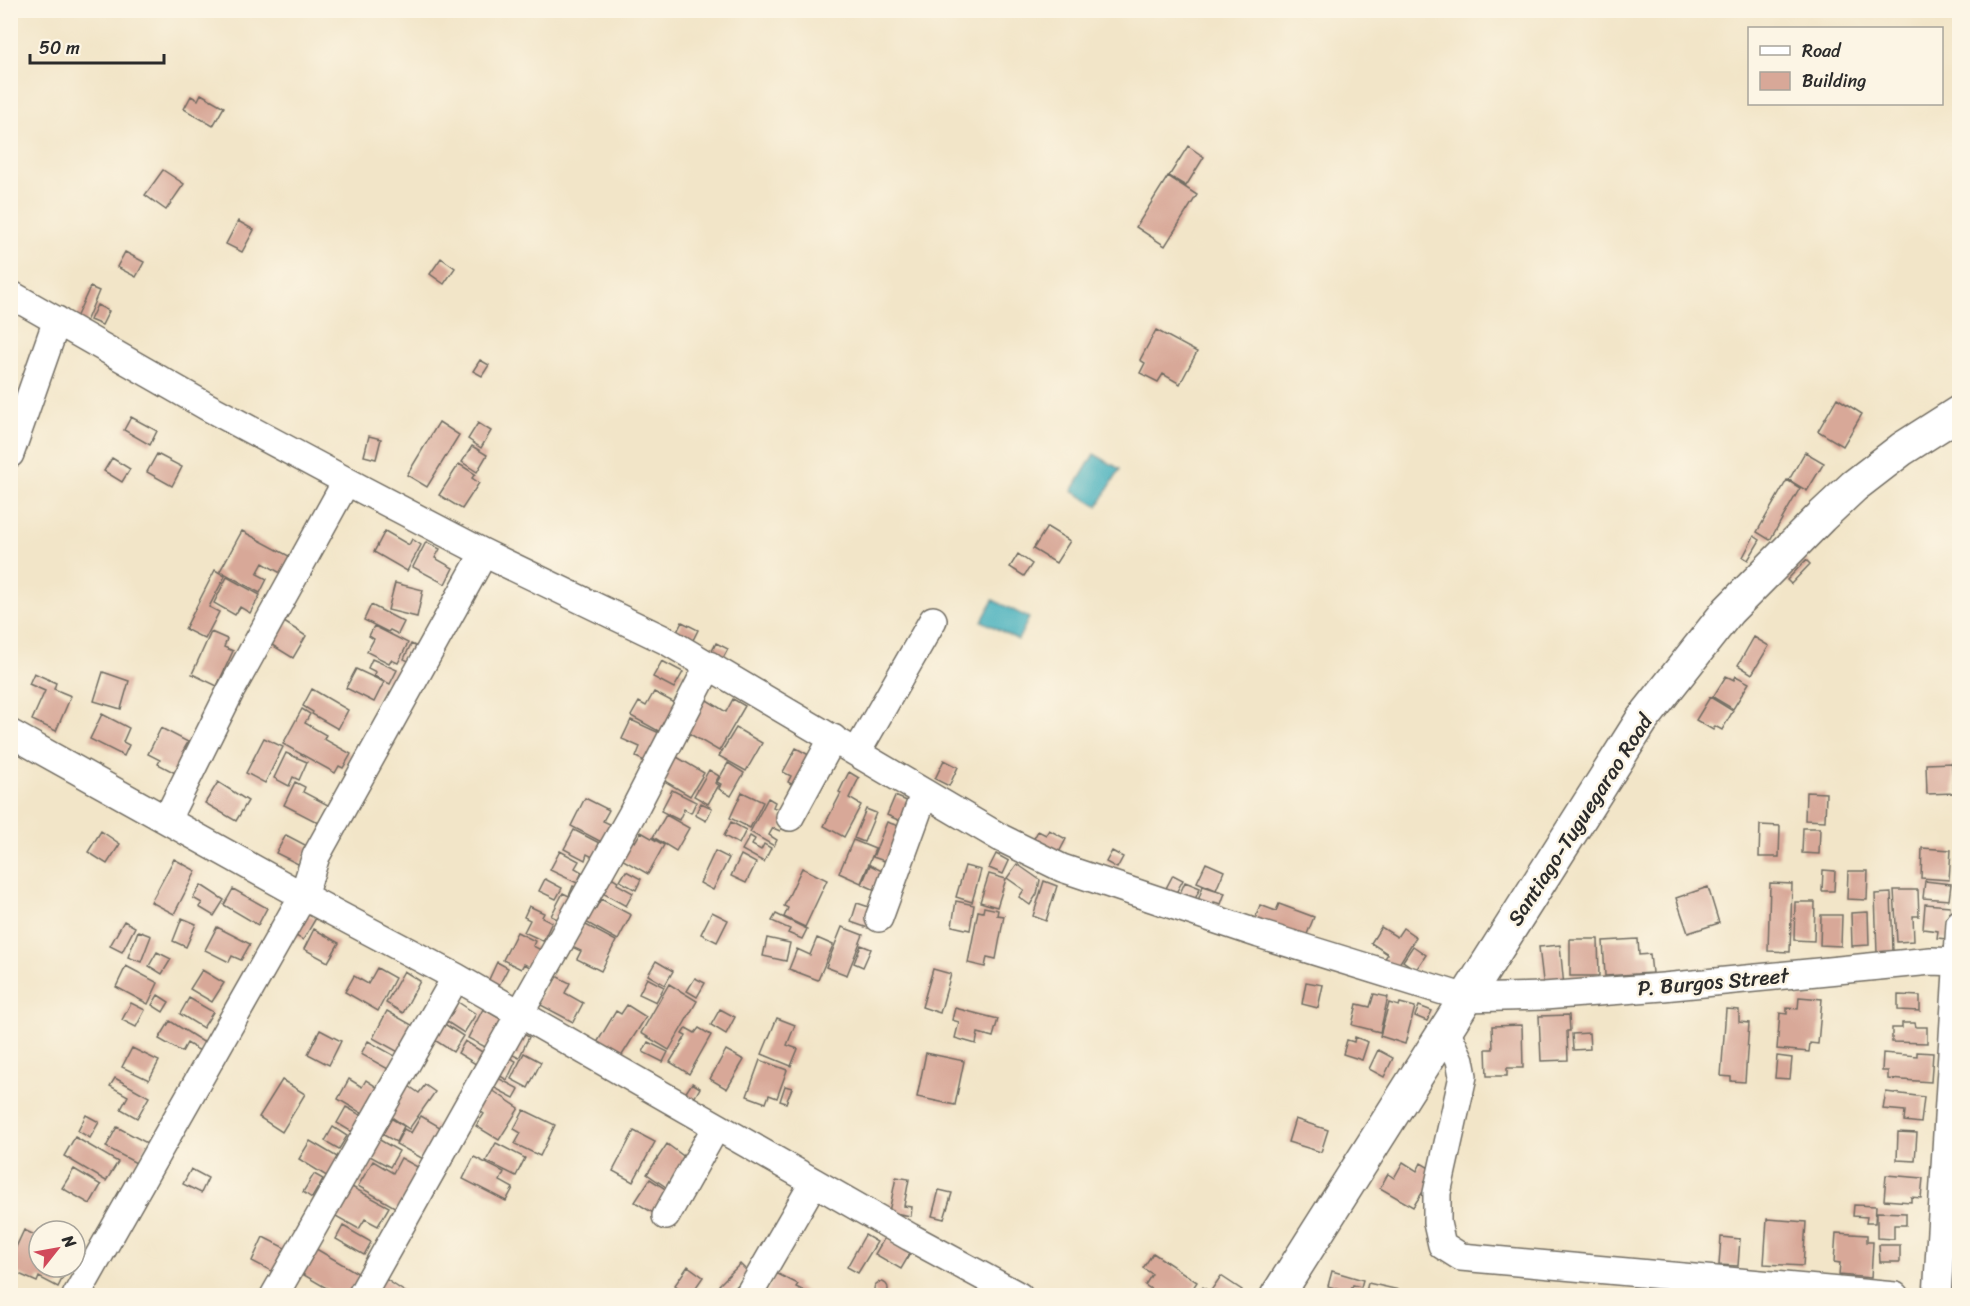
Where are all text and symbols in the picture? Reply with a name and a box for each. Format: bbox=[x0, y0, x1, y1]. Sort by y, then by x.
scale bar bbox=[30, 27, 164, 65]
legend bbox=[1748, 27, 1943, 105]
text: 50 m bbox=[39, 32, 80, 64]
text: Road bbox=[1802, 35, 1842, 67]
text: Building bbox=[1802, 65, 1866, 97]
street label: Santiago-Tuguegarao Road bbox=[1497, 705, 1664, 934]
street label: P. Burgos Street bbox=[1636, 956, 1792, 1008]
north arrow bbox=[27, 1219, 87, 1279]
text: N bbox=[54, 1228, 85, 1255]

